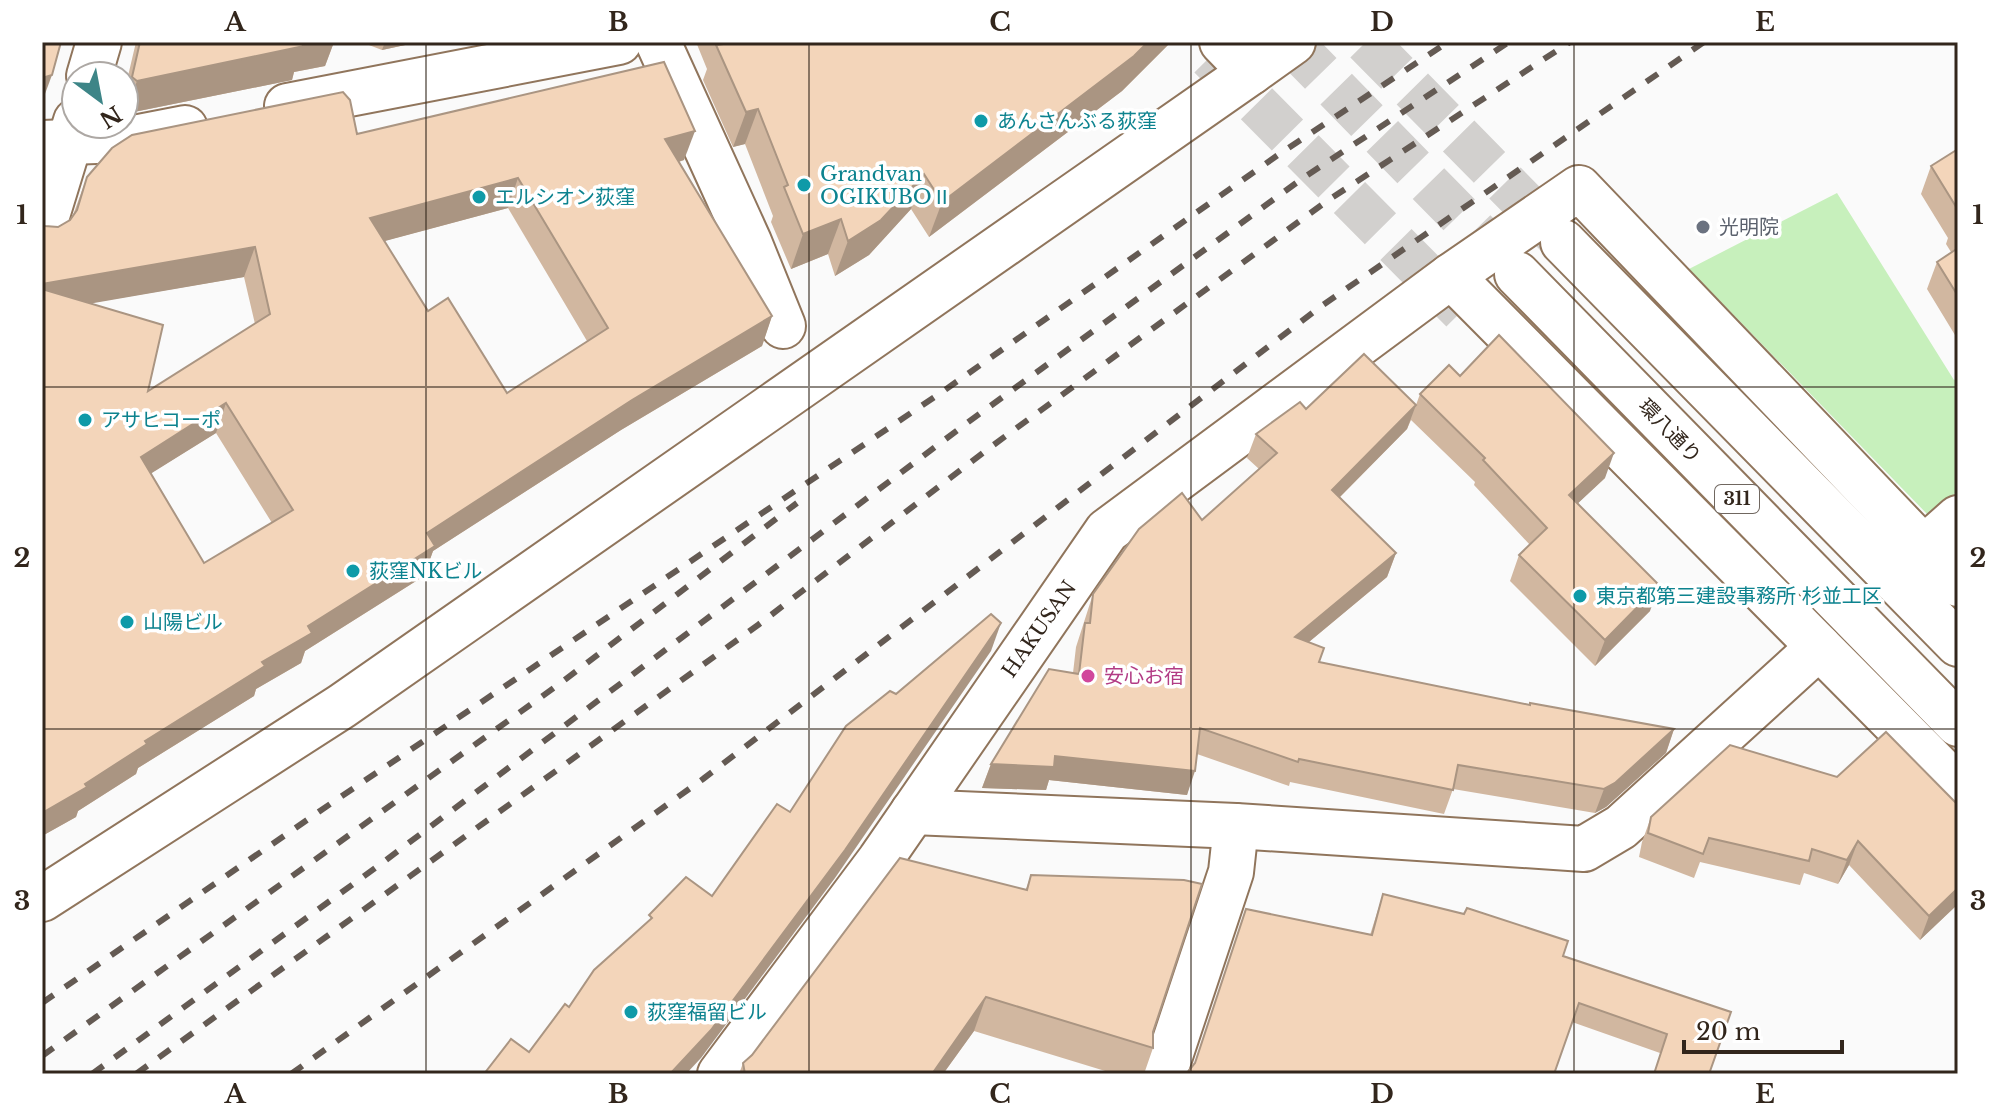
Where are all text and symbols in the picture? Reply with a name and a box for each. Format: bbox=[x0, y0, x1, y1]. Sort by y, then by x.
text: A bbox=[223, 6, 246, 38]
text: B bbox=[608, 6, 628, 38]
text: C bbox=[989, 6, 1011, 38]
text: D bbox=[1370, 6, 1394, 38]
text: E bbox=[1755, 6, 1775, 38]
north arrow bbox=[60, 60, 140, 140]
text: N bbox=[94, 100, 126, 134]
place label: あんさんぶる荻窪 bbox=[997, 109, 1157, 133]
marker: あんさんぶる荻窪 bbox=[972, 112, 990, 130]
place label: Grandvan OGIKUBOⅡ bbox=[820, 162, 952, 209]
marker: Grandvan OGIKUBOⅡ bbox=[795, 176, 813, 194]
place label: エルシオン荻窪 bbox=[495, 185, 635, 209]
marker: エルシオン荻窪 bbox=[470, 188, 488, 206]
text: 1 bbox=[16, 199, 28, 231]
text: 1 bbox=[1972, 199, 1984, 231]
place label: 光明院 bbox=[1719, 215, 1779, 239]
marker: 光明院 bbox=[1694, 218, 1712, 236]
street label: 環八通り bbox=[1634, 394, 1706, 468]
place label: アサヒコーポ bbox=[101, 408, 221, 432]
marker: アサヒコーポ bbox=[76, 411, 94, 429]
road number: 311 bbox=[1715, 485, 1759, 513]
text: 2 bbox=[14, 542, 30, 574]
text: 2 bbox=[1970, 542, 1986, 574]
place label: 荻窪NKビル bbox=[369, 559, 483, 583]
marker: 荻窪NKビル bbox=[344, 562, 362, 580]
street label: HAKUSAN bbox=[997, 576, 1081, 682]
place label: 東京都第三建設事務所 杉並工区 bbox=[1596, 584, 1882, 608]
marker: 東京都第三建設事務所 杉並工区 bbox=[1571, 587, 1589, 605]
place label: 山陽ビル bbox=[143, 610, 223, 634]
marker: 山陽ビル bbox=[118, 613, 136, 631]
place label: 安心お宿 bbox=[1104, 664, 1184, 688]
marker: 安心お宿 bbox=[1079, 667, 1097, 685]
text: 3 bbox=[14, 885, 30, 917]
text: 3 bbox=[1970, 885, 1986, 917]
place label: 荻窪福留ビル bbox=[647, 1000, 767, 1024]
marker: 荻窪福留ビル bbox=[622, 1003, 640, 1021]
scale bar bbox=[1684, 1004, 1842, 1054]
text: 20 m bbox=[1696, 1017, 1761, 1046]
text: A bbox=[223, 1078, 246, 1110]
text: B bbox=[608, 1078, 628, 1110]
text: C bbox=[989, 1078, 1011, 1110]
text: D bbox=[1370, 1078, 1394, 1110]
text: E bbox=[1755, 1078, 1775, 1110]

